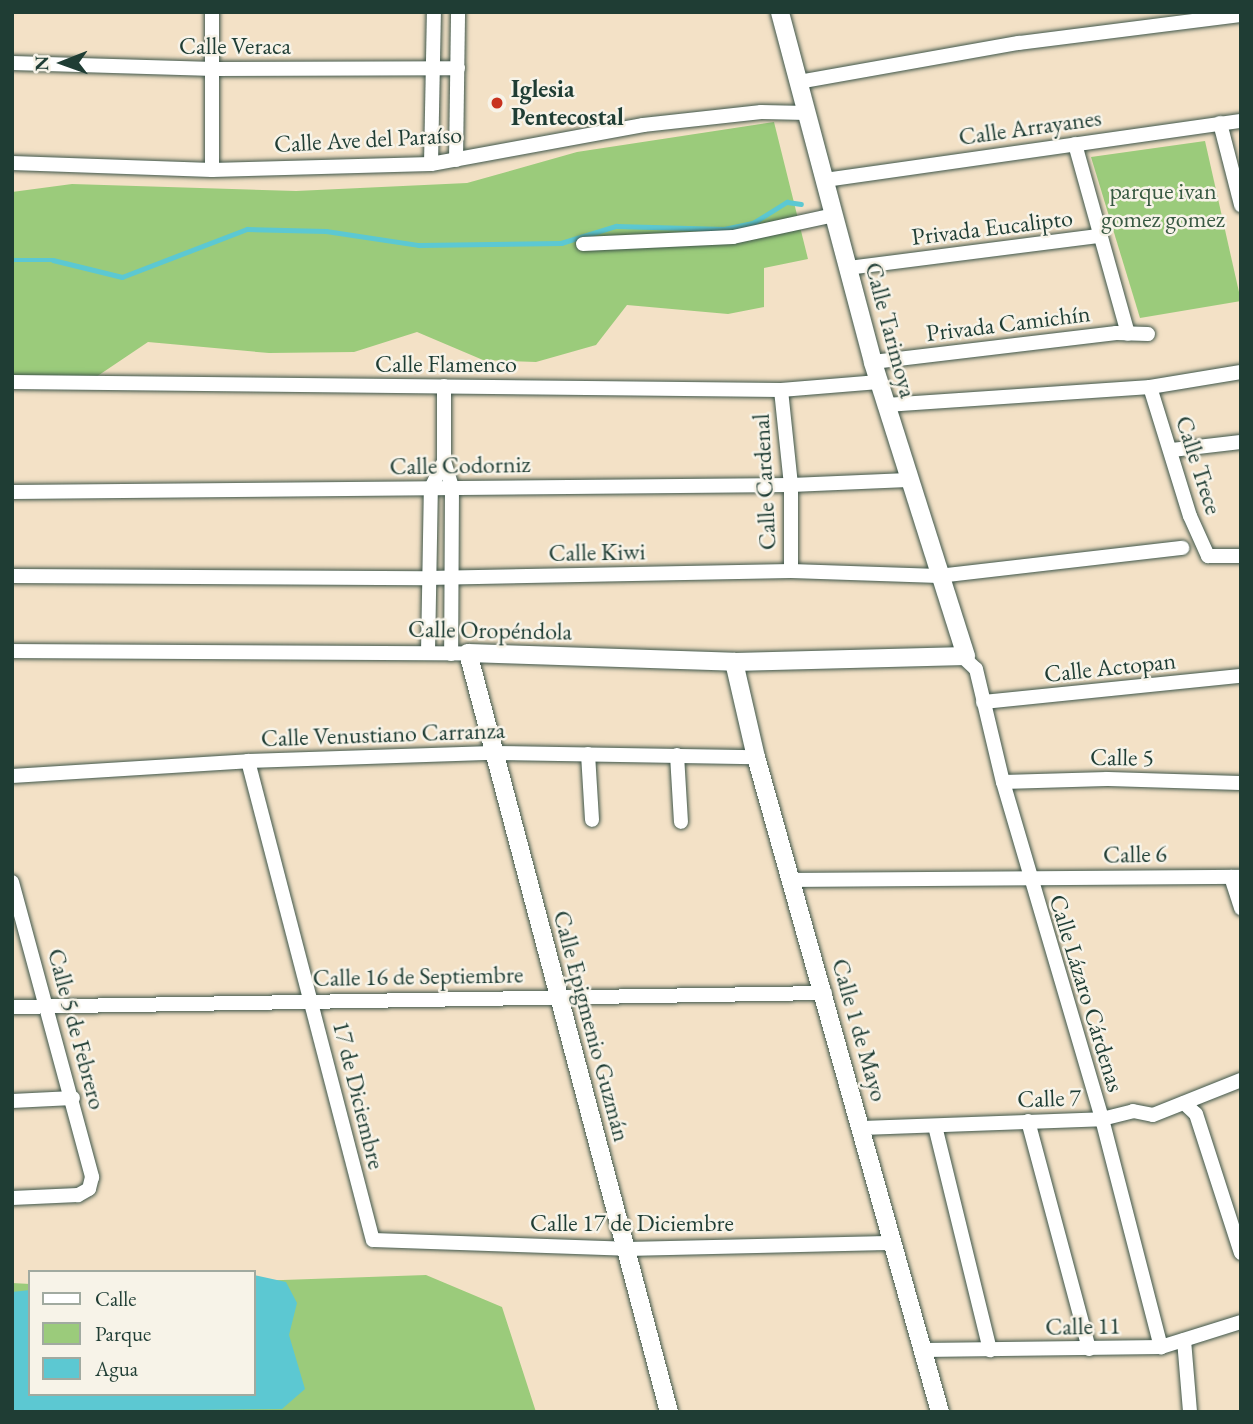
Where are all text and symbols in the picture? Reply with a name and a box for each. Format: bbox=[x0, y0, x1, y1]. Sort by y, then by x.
north arrow bbox=[28, 28, 98, 98]
street label: Calle Veraca bbox=[179, 32, 291, 60]
text: N bbox=[29, 55, 54, 71]
place label: Iglesia Pentecostal bbox=[511, 75, 624, 131]
marker: Iglesia Pentecostal bbox=[489, 95, 505, 111]
street label: Calle Arrayanes bbox=[957, 103, 1103, 151]
street label: Calle Ave del Paraíso bbox=[273, 120, 463, 158]
park label: parque ivan gomez gomez bbox=[1101, 177, 1225, 233]
street label: Privada Eucalipto bbox=[910, 203, 1074, 251]
street label: Calle Tarimoya bbox=[859, 259, 923, 401]
street label: Privada Camichín bbox=[924, 299, 1092, 347]
street label: Calle Flamenco bbox=[375, 350, 517, 378]
street label: Calle Trece bbox=[1170, 412, 1228, 518]
street label: Calle Cardenal bbox=[746, 413, 782, 551]
street label: Calle Codorniz bbox=[389, 449, 531, 481]
street label: Calle Kiwi bbox=[548, 537, 646, 567]
street label: Calle Oropéndola bbox=[408, 614, 572, 646]
street label: Calle Actopan bbox=[1043, 646, 1177, 688]
street label: Calle Venustiano Carranza bbox=[260, 715, 506, 753]
street label: Calle 5 bbox=[1090, 742, 1154, 772]
street label: Calle 6 bbox=[1103, 839, 1167, 869]
street label: Calle Lázaro Cárdenas bbox=[1043, 891, 1131, 1095]
street label: Calle Epigmenio Guzmán bbox=[547, 907, 637, 1145]
street label: Calle 5 de Febrero bbox=[42, 945, 112, 1113]
street label: Calle 1 de Mayo bbox=[826, 955, 894, 1105]
street label: Calle 16 de Septiembre bbox=[312, 960, 524, 992]
street label: 17 de Diciembre bbox=[327, 1018, 391, 1172]
street label: Calle 7 bbox=[1017, 1082, 1081, 1114]
street label: Calle 17 de Diciembre bbox=[530, 1209, 734, 1237]
legend bbox=[28, 1270, 256, 1396]
text: Calle bbox=[95, 1285, 137, 1312]
street label: Calle 11 bbox=[1045, 1311, 1121, 1341]
text: Parque bbox=[95, 1320, 151, 1347]
text: Agua bbox=[95, 1355, 138, 1382]

